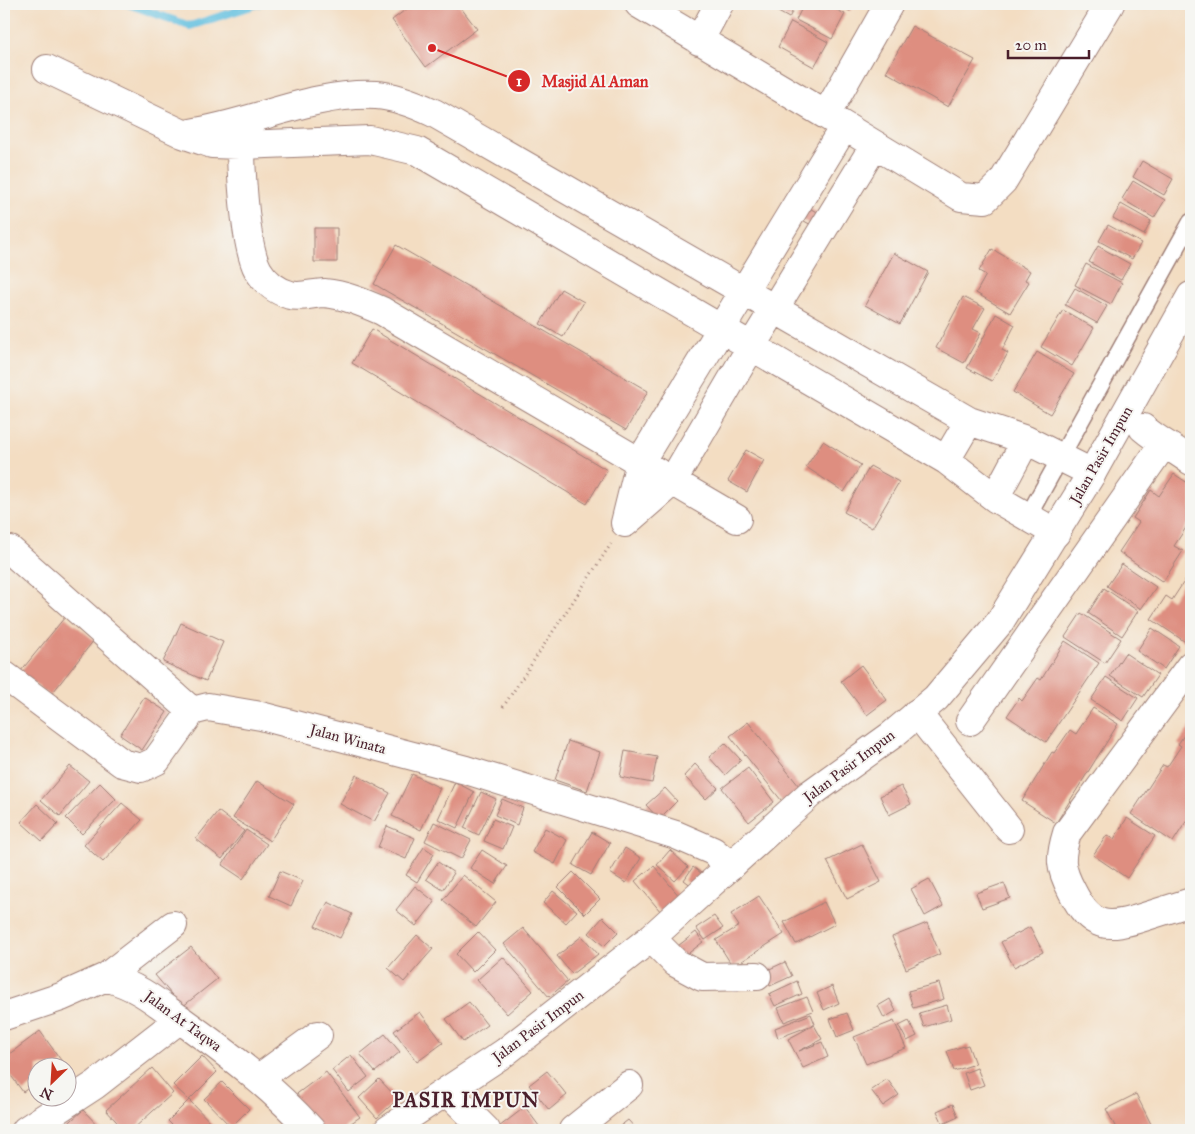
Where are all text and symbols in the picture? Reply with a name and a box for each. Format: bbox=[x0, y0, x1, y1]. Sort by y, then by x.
scale bar bbox=[1008, 28, 1089, 60]
text: 20 m bbox=[1015, 36, 1047, 54]
callout: Masjid Al Aman bbox=[506, 66, 658, 97]
text: 1 bbox=[516, 72, 522, 90]
text: Masjid Al Aman bbox=[542, 72, 649, 92]
street label: Jalan Pasir Impun bbox=[1065, 403, 1137, 509]
street label: Jalan Winata bbox=[306, 720, 389, 759]
street label: Jalan Pasir Impun bbox=[798, 726, 899, 808]
street label: Jalan At Taqwa bbox=[139, 986, 226, 1056]
street label: Jalan Pasir Impun bbox=[487, 986, 588, 1068]
north arrow bbox=[28, 1056, 78, 1106]
text: N bbox=[38, 1083, 56, 1104]
district label: PASIR IMPUN bbox=[392, 1088, 540, 1112]

